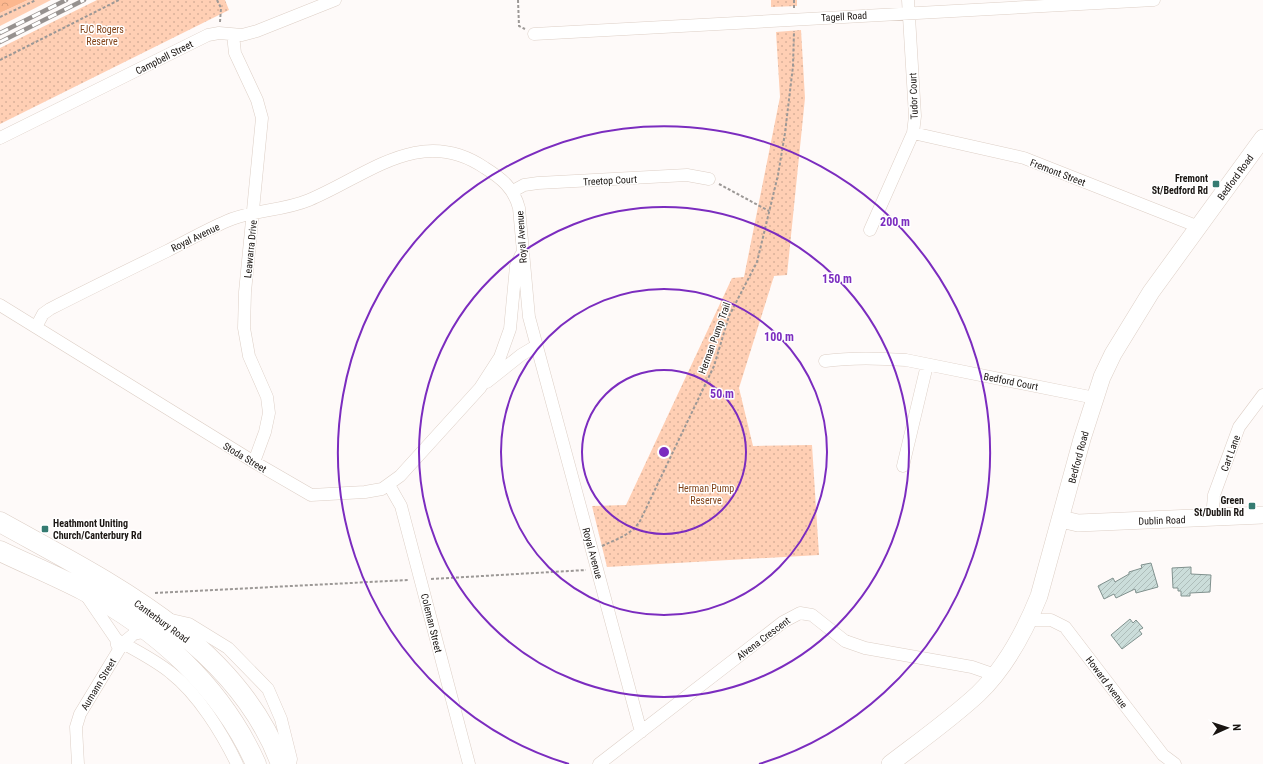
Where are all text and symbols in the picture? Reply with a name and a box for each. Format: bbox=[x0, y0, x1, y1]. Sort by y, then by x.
street label: Tagell Road bbox=[821, 10, 867, 23]
park label: FJC Rogers Reserve bbox=[80, 24, 124, 47]
street label: Campbell Street bbox=[134, 38, 195, 77]
street label: Tudor Court bbox=[907, 72, 920, 119]
street label: Bedford Road bbox=[1215, 152, 1256, 202]
street label: Fremont Street bbox=[1029, 157, 1087, 188]
place label: Fremont St/Bedford Rd bbox=[1152, 173, 1208, 196]
street label: Treetop Court bbox=[583, 174, 637, 187]
marker: Fremont St/Bedford Rd bbox=[1211, 179, 1221, 189]
street label: Royal Avenue bbox=[514, 210, 529, 264]
text: 200 m bbox=[880, 215, 910, 229]
street label: Leawarra Drive bbox=[242, 219, 259, 279]
street label: Royal Avenue bbox=[169, 221, 222, 254]
text: 150 m bbox=[822, 272, 852, 286]
street label: Herman Pump Trail bbox=[696, 301, 733, 375]
text: 100 m bbox=[764, 330, 794, 344]
street label: Bedford Court bbox=[983, 371, 1039, 392]
text: 50 m bbox=[710, 387, 734, 401]
street label: Bedford Road bbox=[1066, 430, 1091, 484]
street label: Cart Lane bbox=[1219, 433, 1242, 473]
street label: Stoda Street bbox=[221, 440, 268, 475]
centre of rings bbox=[657, 445, 671, 459]
park label: Herman Pump Reserve bbox=[678, 483, 734, 506]
place label: Green St/Dublin Rd bbox=[1194, 495, 1244, 518]
marker: Green St/Dublin Rd bbox=[1247, 501, 1257, 511]
street label: Dublin Road bbox=[1138, 514, 1186, 527]
place label: Heathmont Uniting Church/Canterbury Rd bbox=[53, 518, 142, 541]
marker: Heathmont Uniting Church/Canterbury Rd bbox=[40, 524, 50, 534]
street label: Royal Avenue bbox=[580, 526, 605, 580]
street label: Coleman Street bbox=[419, 592, 444, 654]
street label: Canterbury Road bbox=[132, 598, 191, 645]
street label: Alvena Crescent bbox=[734, 615, 792, 662]
street label: Howard Avenue bbox=[1084, 654, 1130, 710]
street label: Aumann Street bbox=[79, 656, 118, 712]
north arrow bbox=[1207, 708, 1247, 748]
text: N bbox=[1230, 724, 1243, 731]

